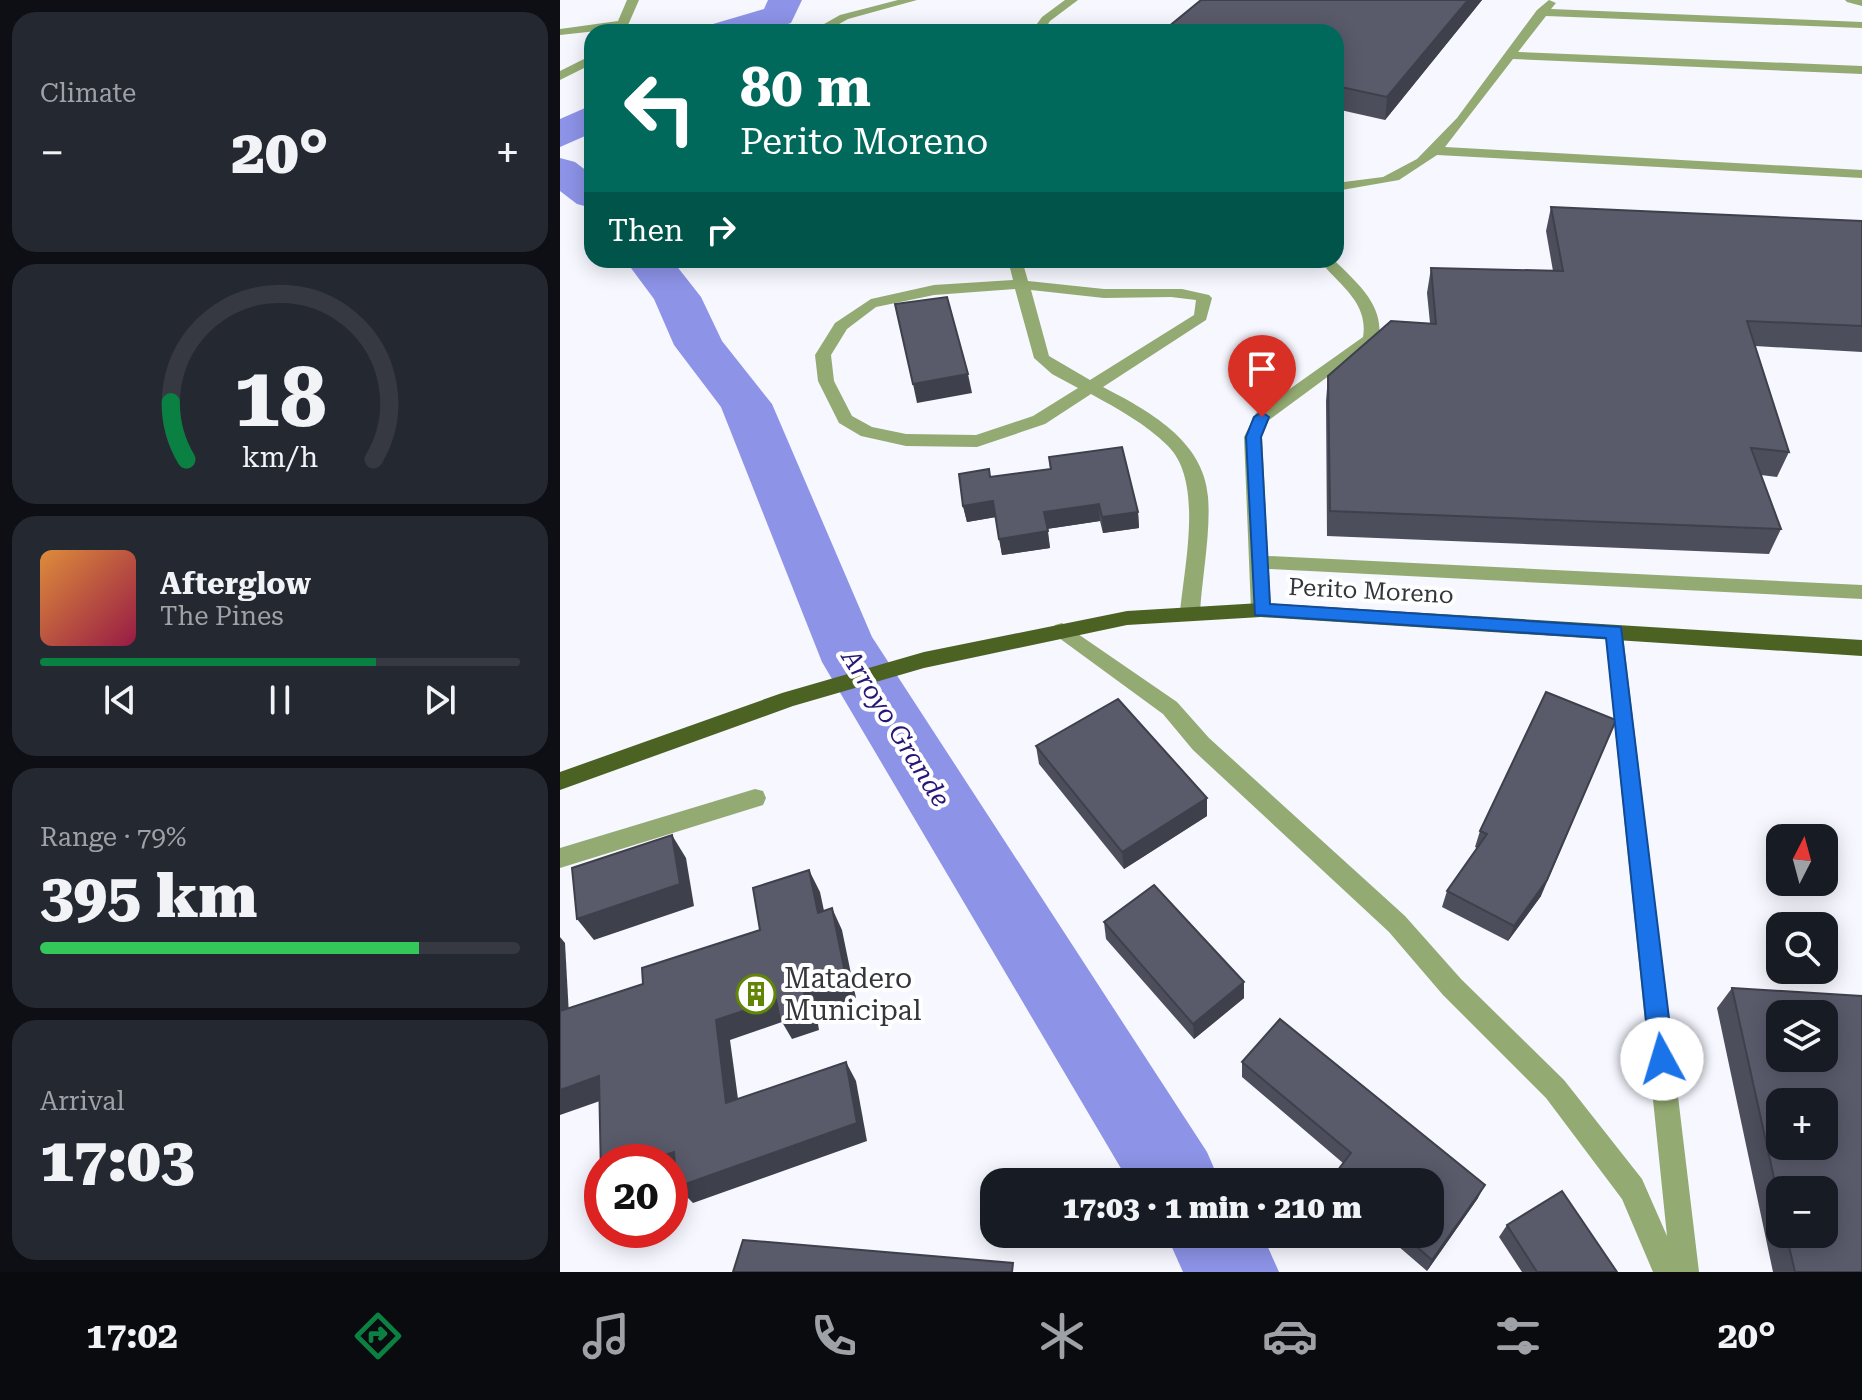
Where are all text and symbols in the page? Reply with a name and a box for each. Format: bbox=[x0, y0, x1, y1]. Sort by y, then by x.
text: 80 m bbox=[740, 54, 871, 120]
icon: left bbox=[608, 56, 712, 160]
text: Climate bbox=[40, 78, 136, 108]
text: 20° bbox=[231, 117, 329, 188]
text: Perito Moreno bbox=[740, 121, 988, 163]
text: − bbox=[40, 127, 65, 179]
text: + bbox=[495, 127, 520, 179]
icon: right bbox=[699, 208, 743, 252]
text: Then bbox=[608, 213, 683, 248]
pin bbox=[1228, 335, 1296, 417]
icon: arrive bbox=[1240, 347, 1284, 391]
text: 18 bbox=[233, 349, 327, 446]
text: km/h bbox=[242, 440, 318, 474]
text: Afterglow bbox=[160, 566, 311, 601]
street label: Perito Moreno bbox=[1288, 573, 1454, 609]
text: The Pines bbox=[160, 601, 284, 631]
water label: Arroyo Grande bbox=[835, 642, 956, 812]
icon: previous bbox=[98, 678, 142, 722]
icon: pause bbox=[258, 678, 302, 722]
icon: next bbox=[418, 678, 462, 722]
text: Range · 79% bbox=[40, 822, 186, 852]
north arrow bbox=[1766, 824, 1838, 896]
map controls bbox=[1766, 824, 1838, 1248]
text: 395 km bbox=[40, 861, 257, 932]
button: search bbox=[1766, 912, 1838, 984]
place label: Matadero Municipal bbox=[784, 962, 922, 1027]
building icon: Matadero Municipal bbox=[735, 973, 777, 1015]
button: layers bbox=[1766, 1000, 1838, 1072]
position arrow bbox=[1620, 1017, 1704, 1101]
text: Arrival bbox=[40, 1086, 125, 1116]
button: + bbox=[1766, 1088, 1838, 1160]
text: 17:03 bbox=[40, 1125, 194, 1196]
speed limit sign: 20 bbox=[584, 1144, 688, 1248]
button: − bbox=[1766, 1176, 1838, 1248]
text: 17:03 · 1 min · 210 m bbox=[1062, 1190, 1362, 1225]
icon: directions bbox=[350, 1308, 406, 1364]
icon: music bbox=[578, 1308, 634, 1364]
icon: phone bbox=[806, 1308, 862, 1364]
icon: climate bbox=[1034, 1308, 1090, 1364]
icon: car bbox=[1262, 1308, 1318, 1364]
icon: filters bbox=[1490, 1308, 1546, 1364]
text: 17:02 bbox=[86, 1315, 178, 1357]
text: 20° bbox=[1718, 1315, 1776, 1357]

